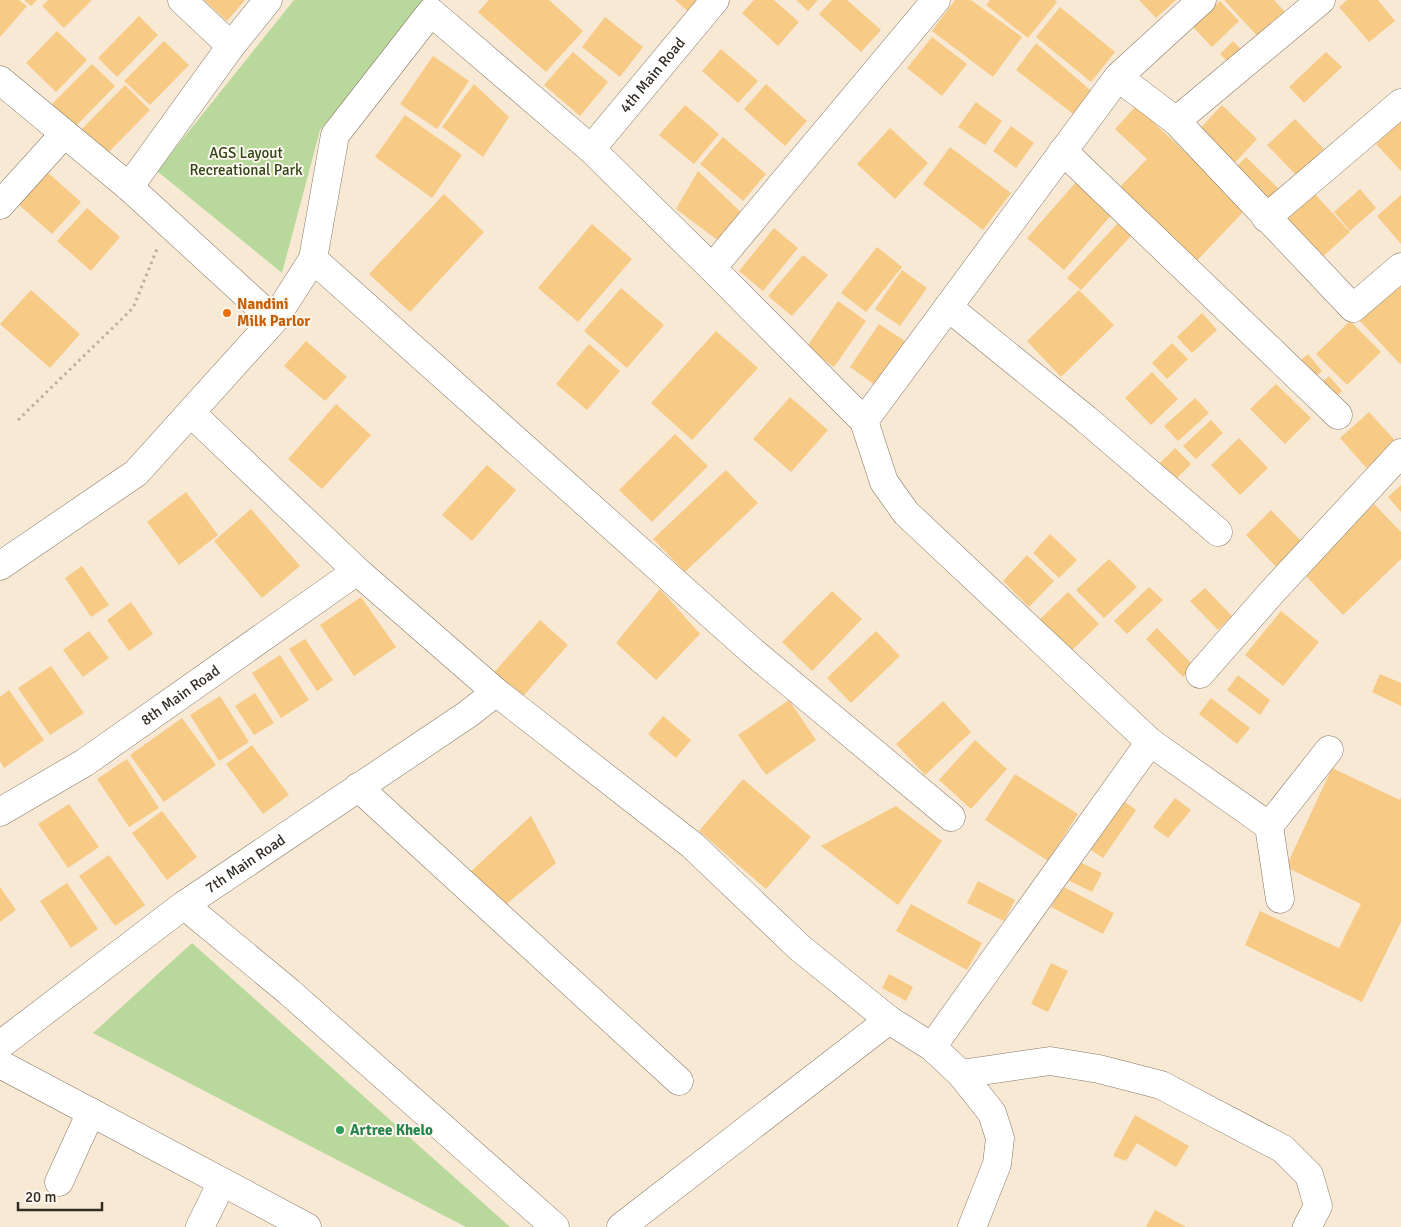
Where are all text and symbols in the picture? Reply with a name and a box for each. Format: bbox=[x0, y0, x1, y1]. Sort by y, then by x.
street label: 4th Main Road bbox=[616, 34, 689, 116]
park label: AGS Layout Recreational Park bbox=[189, 144, 303, 179]
place label: Nandini Milk Parlor bbox=[237, 295, 310, 330]
marker: Nandini Milk Parlor bbox=[221, 307, 233, 319]
street label: 8th Main Road bbox=[137, 661, 223, 729]
street label: 7th Main Road bbox=[202, 831, 289, 897]
place label: Artree Khelo bbox=[350, 1121, 433, 1139]
marker: Artree Khelo bbox=[334, 1124, 346, 1136]
scale bar bbox=[18, 1180, 101, 1212]
text: 20 m bbox=[25, 1188, 56, 1206]

